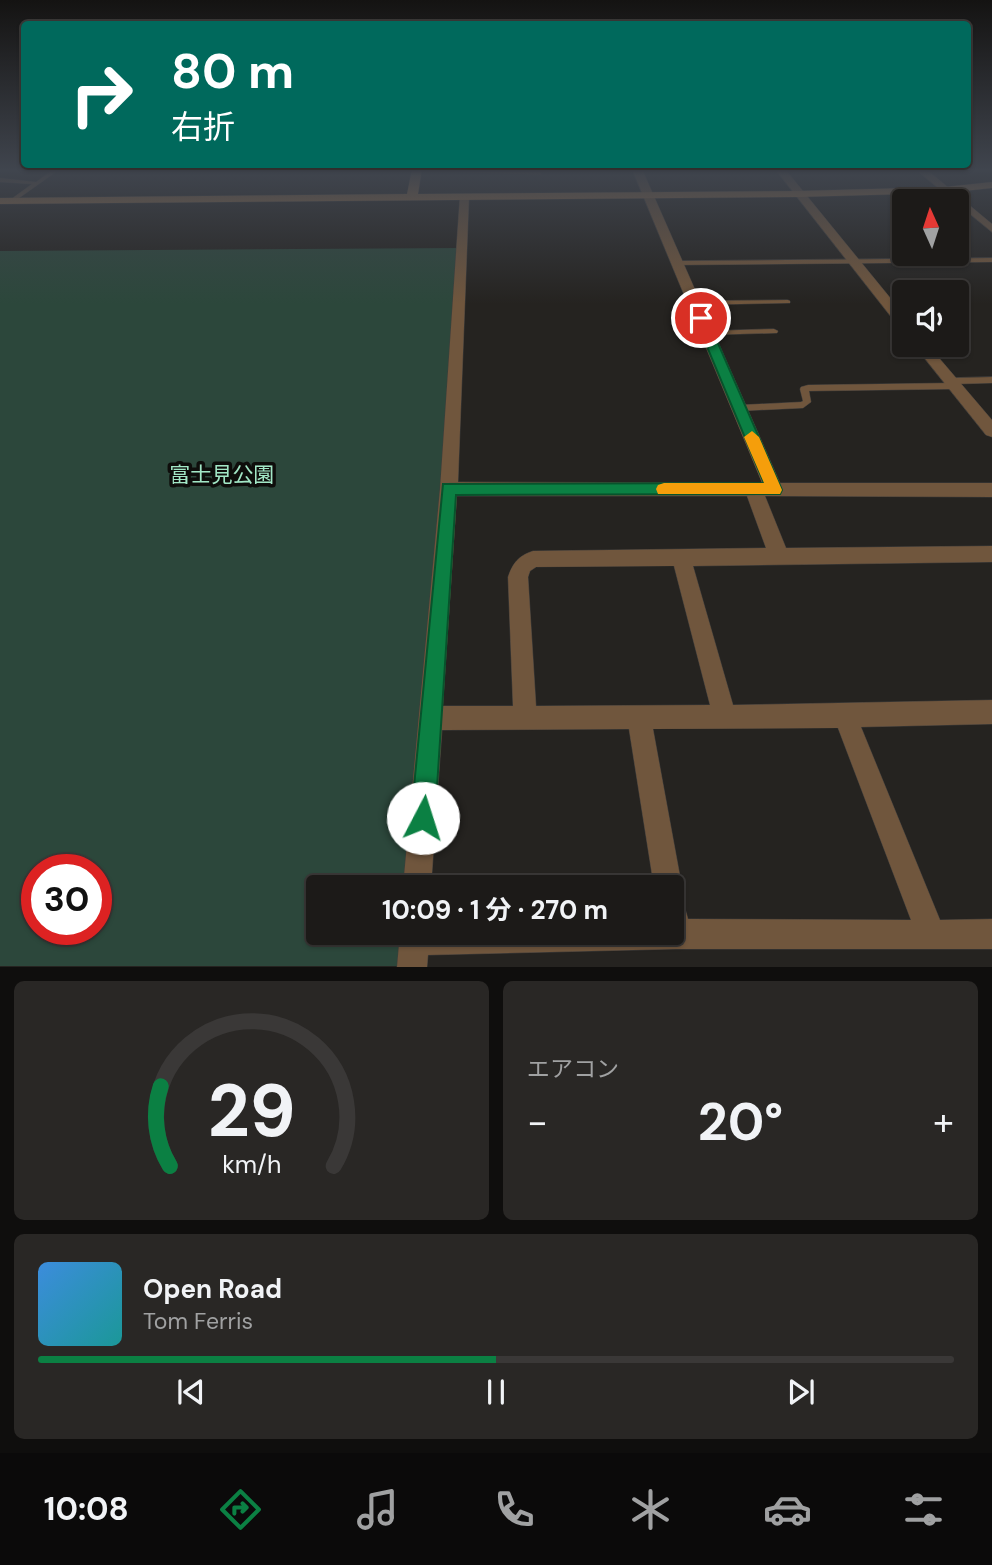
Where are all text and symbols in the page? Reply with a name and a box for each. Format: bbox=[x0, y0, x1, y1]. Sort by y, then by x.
text: 80 m bbox=[171, 39, 294, 103]
icon: right bbox=[56, 49, 147, 140]
text: 右折 bbox=[171, 106, 235, 148]
north arrow bbox=[892, 189, 970, 266]
map controls bbox=[892, 189, 969, 357]
button: sound bbox=[892, 280, 969, 357]
pin bbox=[671, 288, 731, 348]
icon: arrive bbox=[682, 299, 720, 337]
park label: 富士見公園 bbox=[170, 461, 275, 489]
position arrow bbox=[386, 781, 460, 855]
speed limit sign: 30 bbox=[21, 854, 112, 945]
text: 10:09 · 1 分 · 270 m bbox=[382, 893, 608, 927]
text: エアコン bbox=[527, 1054, 619, 1084]
text: 29 bbox=[208, 1065, 295, 1160]
text: 20° bbox=[698, 1088, 783, 1156]
text: − bbox=[527, 1097, 548, 1147]
text: + bbox=[933, 1097, 954, 1147]
text: km/h bbox=[222, 1148, 281, 1181]
text: Open Road bbox=[143, 1272, 282, 1306]
text: Tom Ferris bbox=[143, 1306, 253, 1336]
icon: previous bbox=[172, 1373, 210, 1411]
icon: pause bbox=[477, 1373, 515, 1411]
icon: next bbox=[782, 1373, 820, 1411]
icon: directions bbox=[216, 1485, 265, 1534]
icon: music bbox=[353, 1485, 402, 1534]
icon: phone bbox=[490, 1485, 539, 1534]
icon: climate bbox=[626, 1485, 675, 1534]
icon: car bbox=[763, 1485, 812, 1534]
icon: filters bbox=[899, 1485, 948, 1534]
text: 10:08 bbox=[44, 1488, 129, 1530]

